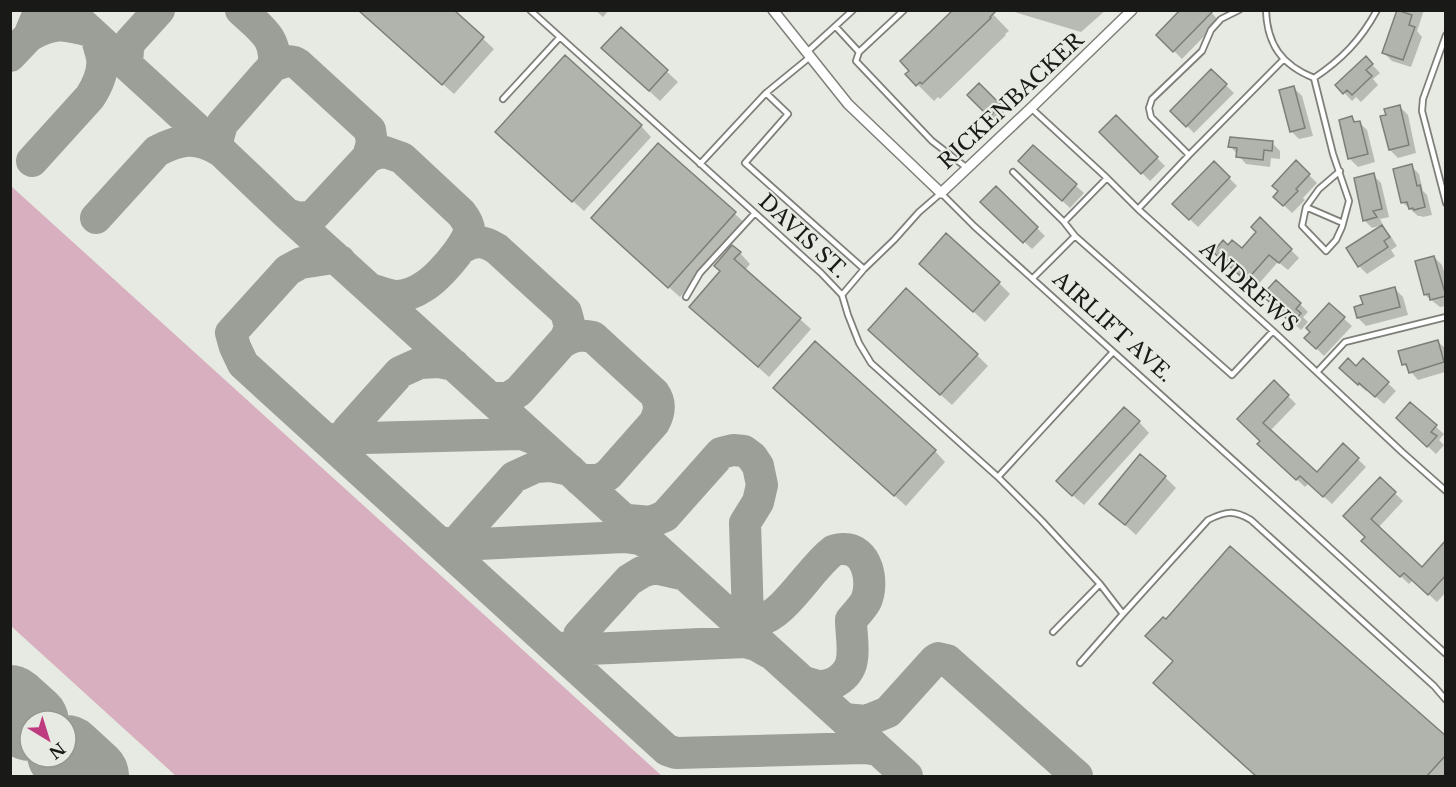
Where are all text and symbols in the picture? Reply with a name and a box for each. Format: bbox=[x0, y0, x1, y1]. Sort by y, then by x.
street label: RICKENBACKER bbox=[933, 26, 1090, 175]
street label: DAVIS ST. bbox=[753, 188, 853, 284]
street label: ANDREWS bbox=[1194, 235, 1303, 338]
street label: AIRLIFT AVE. bbox=[1047, 266, 1178, 388]
north arrow bbox=[18, 709, 78, 769]
text: N bbox=[45, 738, 69, 763]

